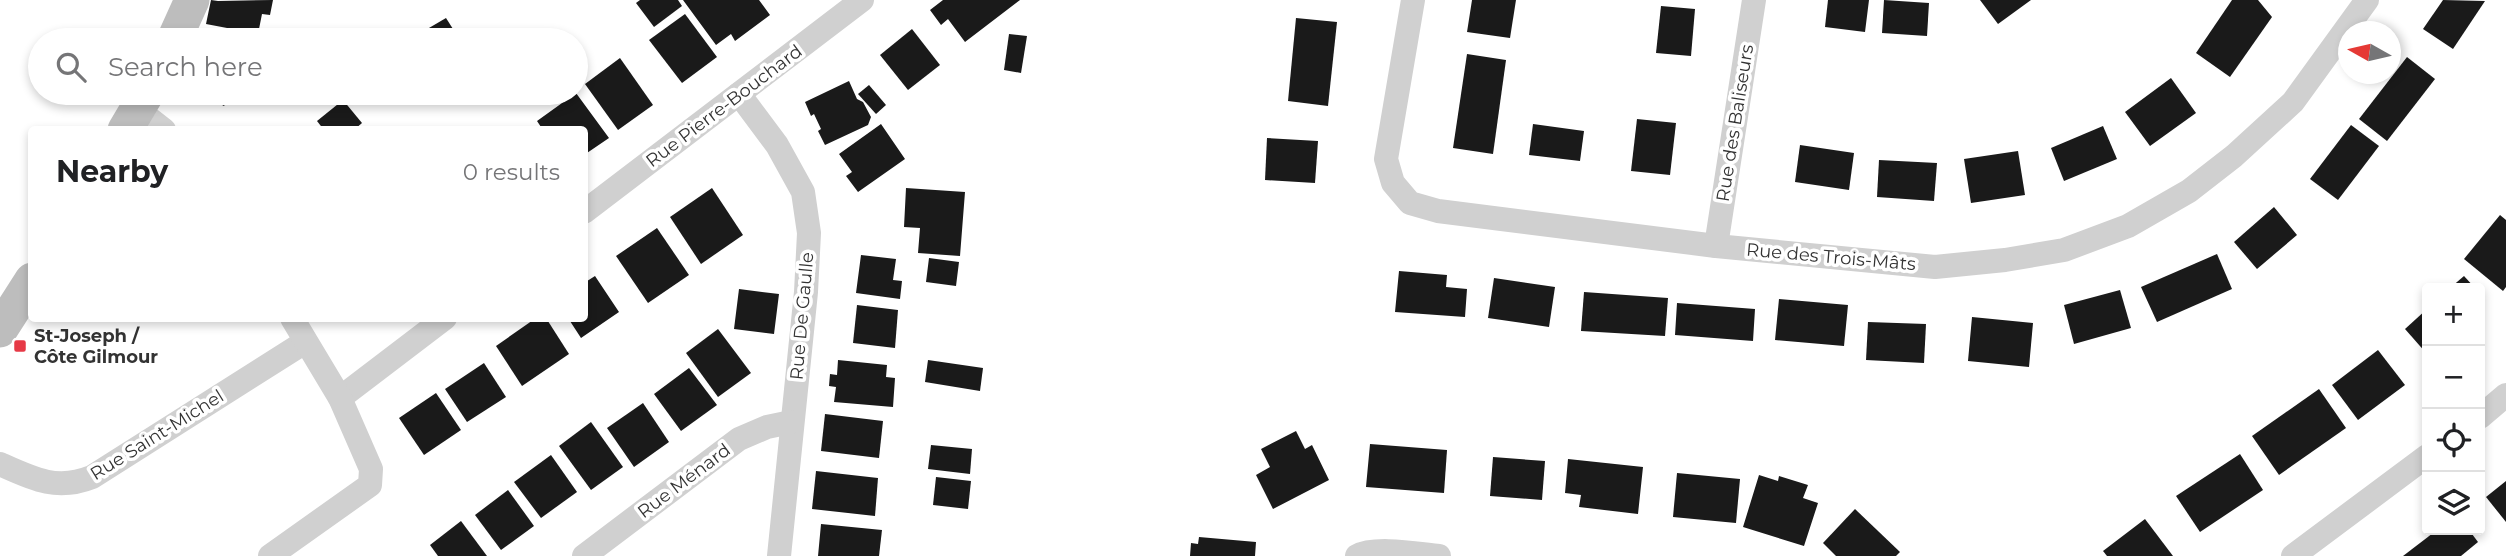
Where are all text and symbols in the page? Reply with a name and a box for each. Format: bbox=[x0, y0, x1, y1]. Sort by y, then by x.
north arrow bbox=[2338, 21, 2401, 84]
search box bbox=[28, 28, 588, 105]
street label: Rue Pierre-Bouchard bbox=[641, 40, 807, 172]
street label: Rue des Baliseurs bbox=[1712, 43, 1758, 203]
icon: search bbox=[52, 48, 90, 86]
text: Search here bbox=[108, 51, 263, 83]
text: Nearby bbox=[56, 153, 168, 190]
text: 0 results bbox=[463, 158, 560, 186]
street label: Rue des Trois-Mâts bbox=[1745, 239, 1917, 275]
street label: Rue De Gaulle bbox=[785, 251, 819, 381]
map controls bbox=[2422, 283, 2485, 535]
button: + bbox=[2422, 283, 2485, 346]
place label: St-Joseph / Côte Gilmour bbox=[34, 325, 158, 368]
marker: St-Joseph / Côte Gilmour bbox=[12, 338, 28, 354]
button: − bbox=[2422, 346, 2485, 409]
street label: Rue Saint-Michel bbox=[86, 385, 228, 485]
button: locate bbox=[2422, 409, 2485, 472]
street label: Rue Ménard bbox=[633, 439, 735, 523]
button: layers bbox=[2422, 472, 2485, 535]

